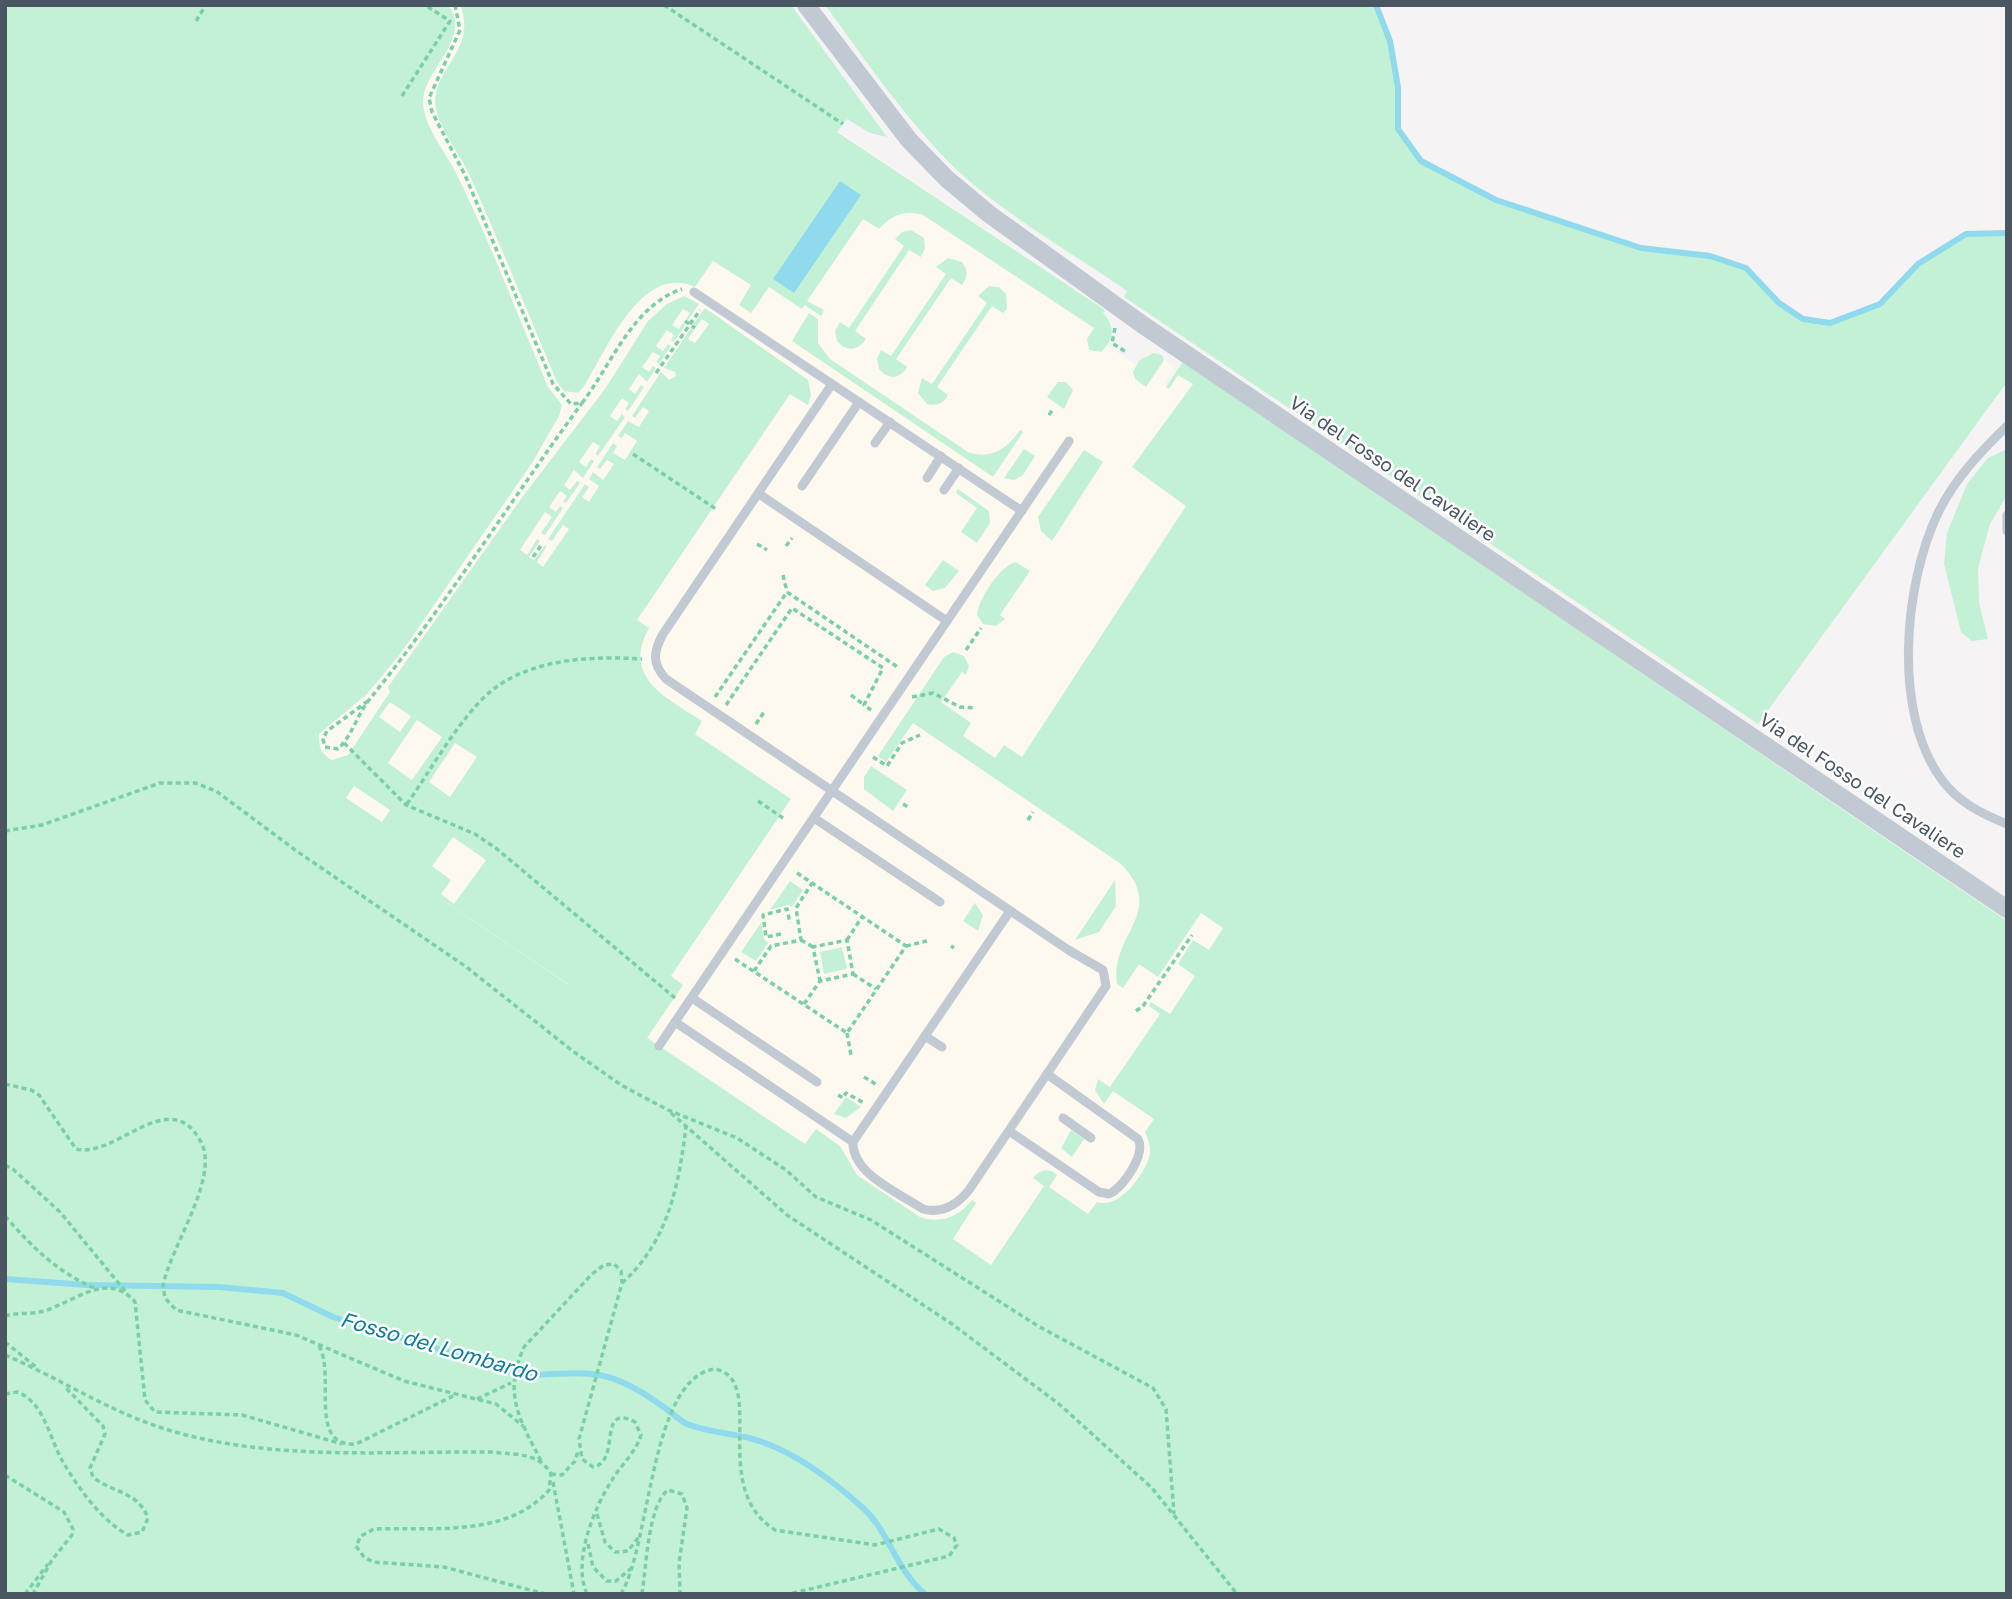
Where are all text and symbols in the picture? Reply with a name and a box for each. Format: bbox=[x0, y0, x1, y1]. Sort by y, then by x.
street label: Via del Fosso del Cavaliere bbox=[1286, 390, 1500, 546]
street label: Via del Fosso del Cavaliere bbox=[1756, 707, 1970, 863]
water label: Fosso del Lombardo bbox=[338, 1305, 542, 1387]

